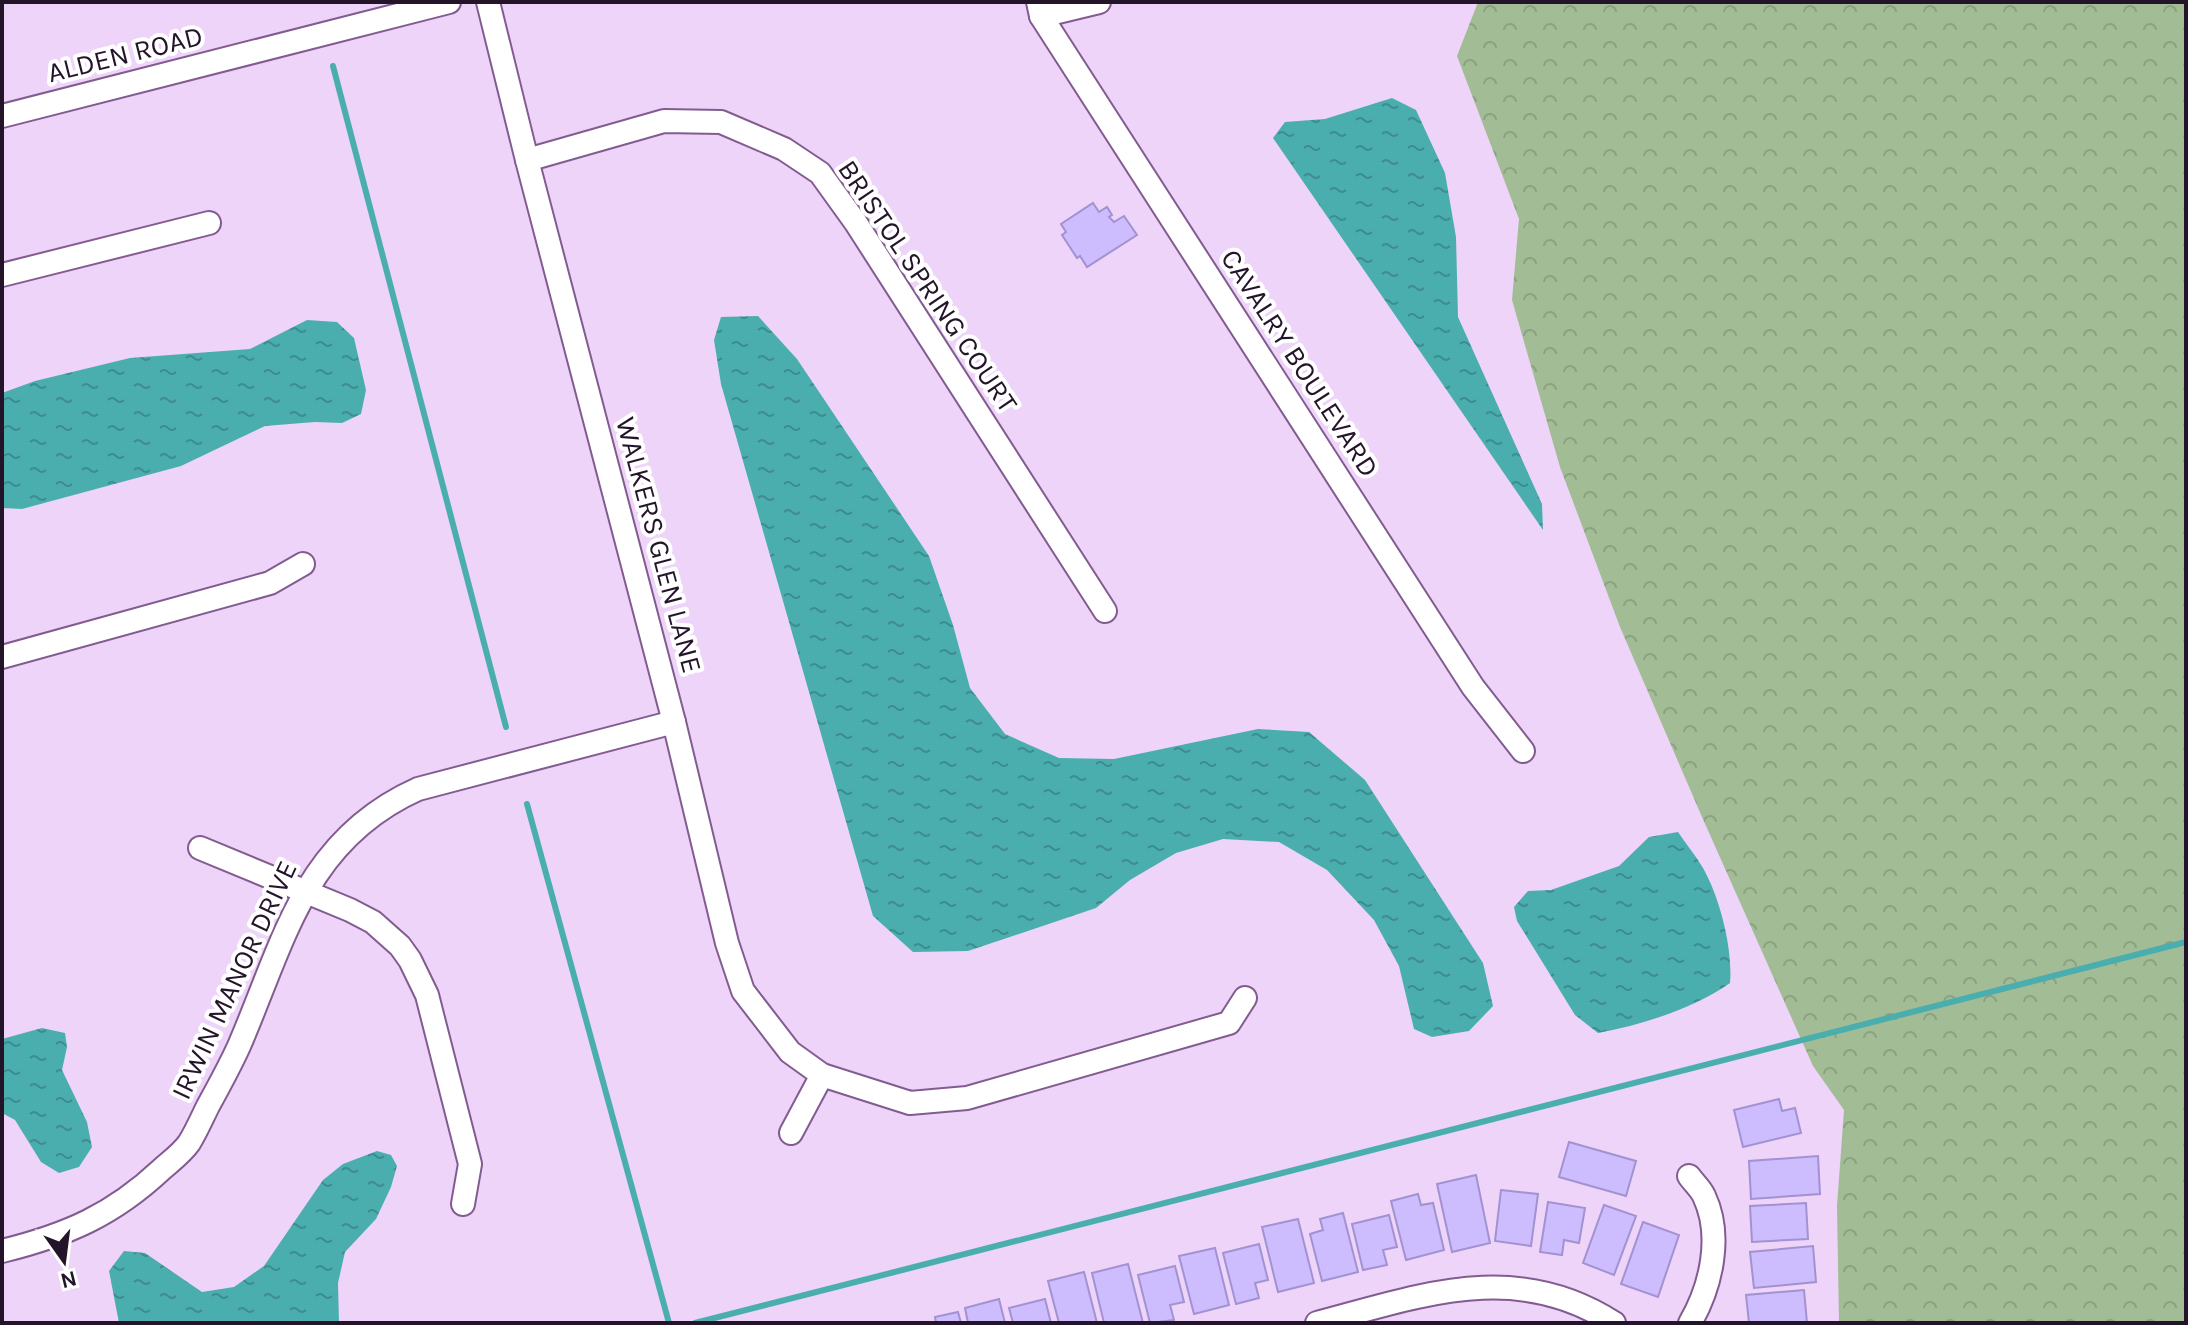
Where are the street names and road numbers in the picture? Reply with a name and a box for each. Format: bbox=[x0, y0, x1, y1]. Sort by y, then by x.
street label: ALDEN ROAD bbox=[44, 19, 206, 89]
street label: BRISTOL SPRING COURT bbox=[831, 154, 1025, 418]
street label: CAVALRY BOULEVARD bbox=[1214, 243, 1386, 483]
street label: WALKERS GLEN LANE bbox=[609, 413, 709, 677]
street label: IRWIN MANOR DRIVE bbox=[164, 855, 304, 1105]

